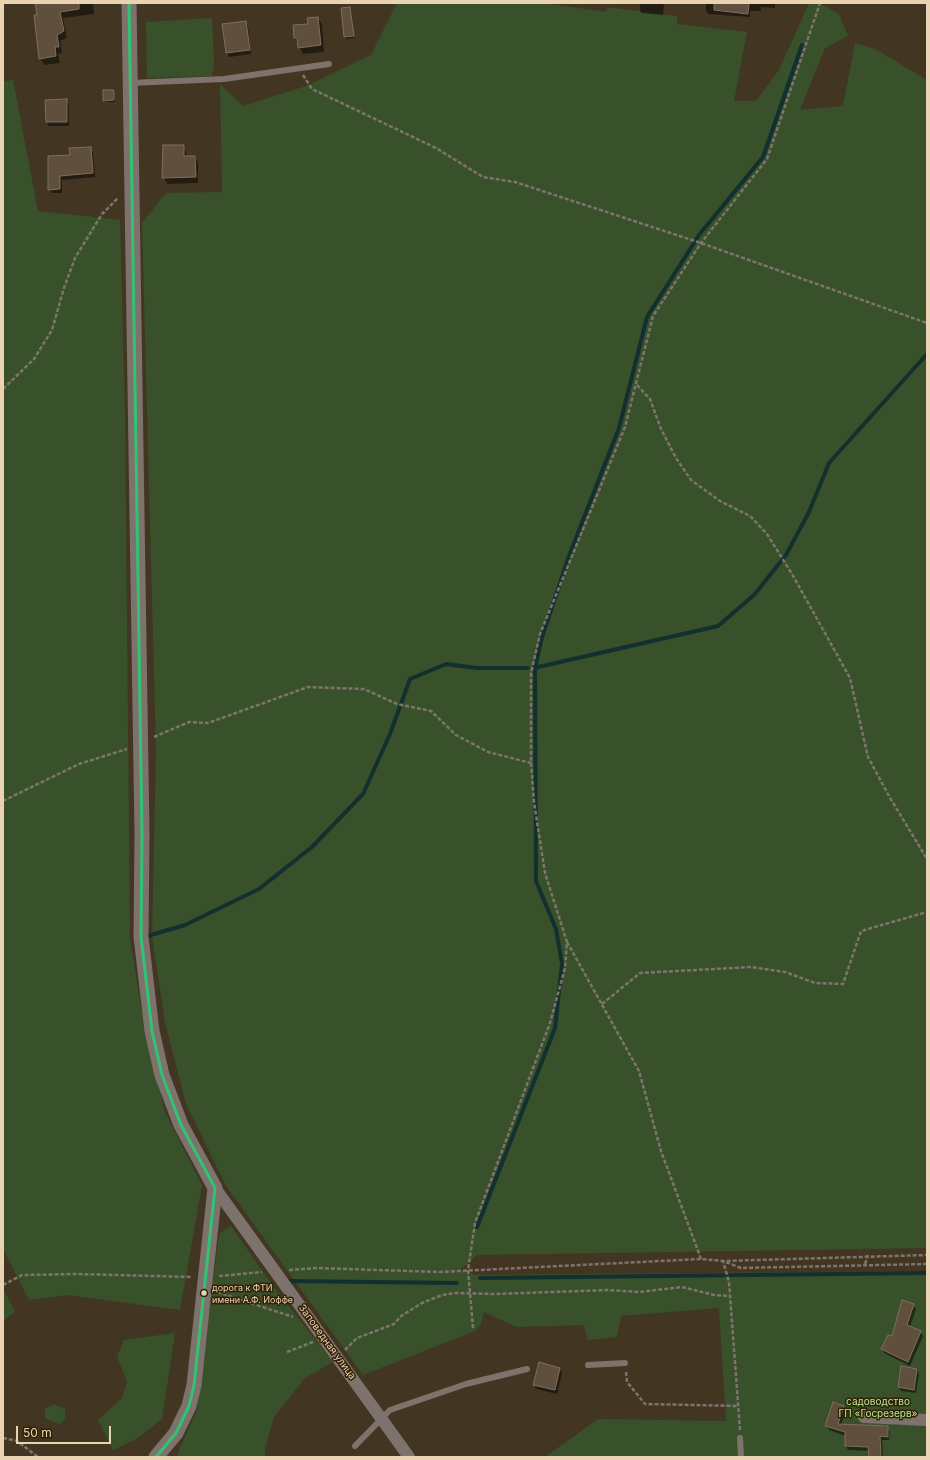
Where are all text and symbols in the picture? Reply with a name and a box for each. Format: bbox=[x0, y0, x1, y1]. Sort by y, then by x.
place label: дорога к ФТИ имени А.Ф. Иоффе bbox=[212, 1283, 293, 1304]
marker: дорога к ФТИ имени А.Ф. Иоффе bbox=[199, 1288, 209, 1298]
street label: Заповедная улица bbox=[296, 1302, 358, 1382]
park label: садоводство ГП «Госрезерв» bbox=[839, 1396, 917, 1420]
scale bar bbox=[18, 1418, 113, 1444]
text: 50 m bbox=[23, 1425, 52, 1440]

